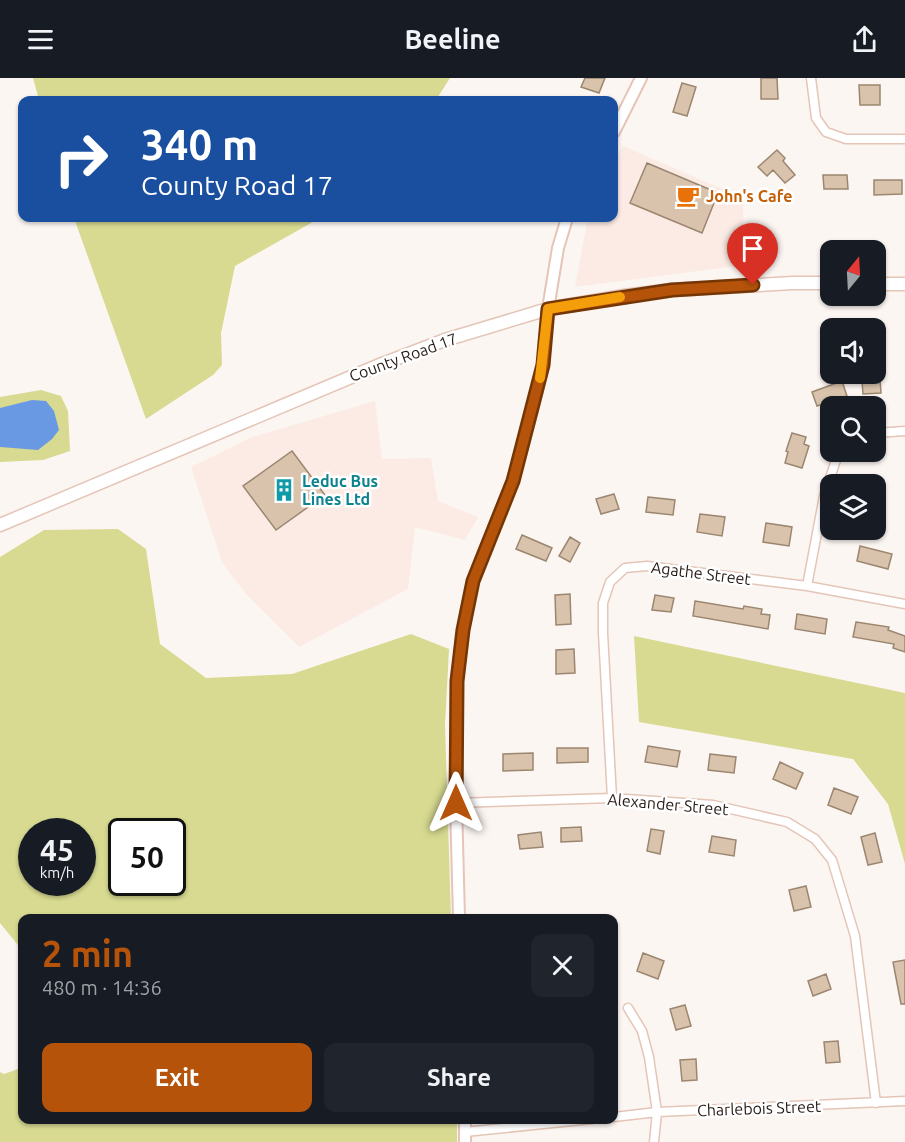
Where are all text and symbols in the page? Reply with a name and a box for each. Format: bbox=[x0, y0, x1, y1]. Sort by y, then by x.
icon: menu bbox=[24, 23, 57, 56]
icon: share bbox=[848, 23, 881, 56]
text: Beeline bbox=[404, 24, 501, 54]
icon: right bbox=[42, 120, 120, 198]
text: 340 m bbox=[141, 121, 258, 168]
text: County Road 17 bbox=[141, 170, 333, 200]
cafe icon: John's Cafe bbox=[675, 183, 701, 209]
place label: John's Cafe bbox=[706, 187, 792, 205]
pin bbox=[727, 223, 778, 285]
icon: arrive bbox=[736, 232, 769, 265]
north arrow bbox=[820, 240, 886, 306]
map controls bbox=[820, 240, 886, 540]
button: sound bbox=[820, 318, 886, 384]
street label: County Road 17 bbox=[346, 329, 460, 385]
button: search bbox=[820, 396, 886, 462]
place label: Leduc Bus Lines Ltd bbox=[302, 472, 378, 508]
button: layers bbox=[820, 474, 886, 540]
building icon: Leduc Bus Lines Ltd bbox=[271, 477, 297, 503]
street label: Agathe Street bbox=[650, 558, 753, 588]
position arrow bbox=[424, 771, 488, 835]
street label: Alexander Street bbox=[607, 790, 730, 818]
speed limit sign: 50 bbox=[108, 818, 186, 896]
text: 45 bbox=[40, 833, 74, 867]
text: km/h bbox=[40, 864, 74, 881]
text: 2 min bbox=[42, 933, 133, 974]
button: close bbox=[531, 934, 594, 997]
text: 480 m · 14:36 bbox=[42, 976, 162, 999]
button: Exit bbox=[42, 1043, 312, 1112]
button: Share bbox=[324, 1043, 594, 1112]
street label: Charlebois Street bbox=[697, 1097, 822, 1119]

